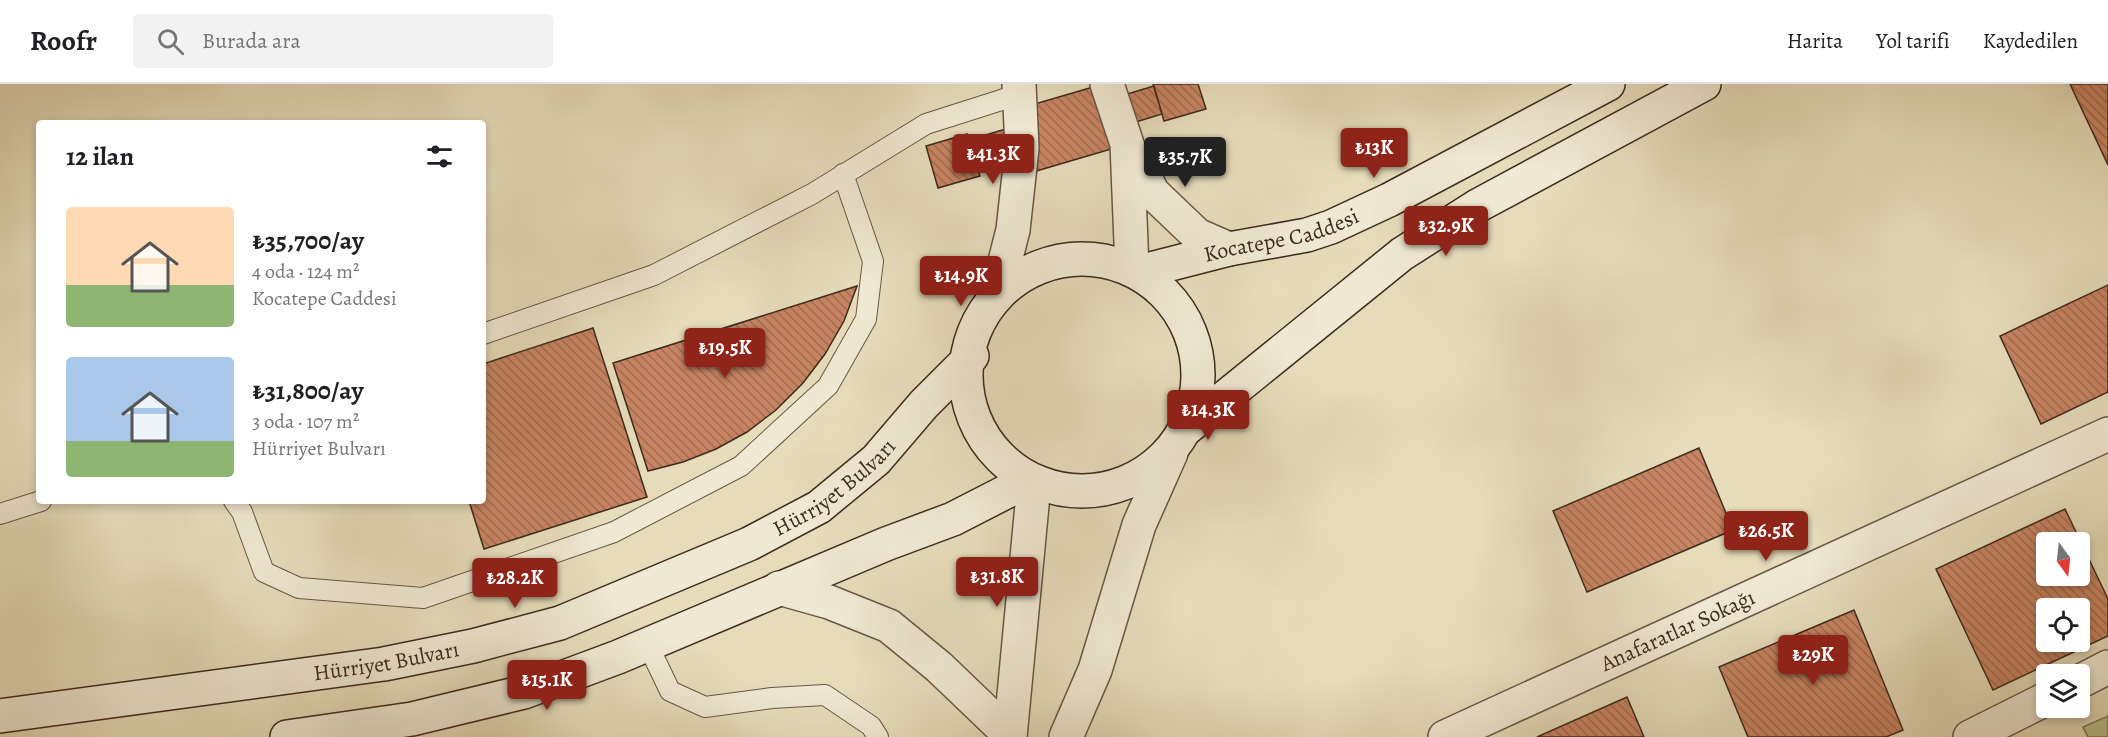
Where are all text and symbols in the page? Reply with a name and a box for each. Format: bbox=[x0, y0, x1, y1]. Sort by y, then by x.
search box bbox=[133, 14, 553, 68]
text: Roofr bbox=[30, 22, 97, 60]
icon: search bbox=[154, 25, 187, 58]
text: Burada ara bbox=[202, 26, 301, 56]
text: Harita bbox=[1787, 27, 1843, 55]
text: Yol tarifi bbox=[1876, 27, 1950, 55]
text: Kaydedilen bbox=[1983, 27, 2078, 55]
pin: ₺13K bbox=[1338, 128, 1410, 179]
pin: ₺41.3K bbox=[944, 134, 1042, 185]
text: ₺13K bbox=[1355, 134, 1393, 161]
pin: ₺35.7K bbox=[1136, 137, 1234, 188]
text: 12 ilan bbox=[66, 139, 134, 174]
icon: filters bbox=[423, 140, 456, 173]
text: ₺41.3K bbox=[966, 140, 1020, 167]
text: ₺35.7K bbox=[1158, 143, 1212, 170]
street label: Kocatepe Caddesi bbox=[1201, 201, 1364, 270]
pin: ₺32.9K bbox=[1397, 206, 1495, 257]
text: ₺32.9K bbox=[1418, 212, 1474, 239]
text: ₺35,700/ay bbox=[252, 223, 364, 258]
icon: home bbox=[114, 231, 186, 303]
pin: ₺14.9K bbox=[912, 256, 1010, 307]
text: 4 oda · 124 m² bbox=[252, 258, 360, 285]
text: ₺14.9K bbox=[934, 262, 988, 289]
text: Kocatepe Caddesi bbox=[252, 285, 397, 312]
pin: ₺19.5K bbox=[676, 328, 774, 379]
text: ₺19.5K bbox=[698, 334, 752, 361]
text: ₺31,800/ay bbox=[252, 373, 364, 408]
icon: home bbox=[114, 381, 186, 453]
pin: ₺14.3K bbox=[1159, 390, 1257, 441]
text: ₺14.3K bbox=[1181, 396, 1235, 423]
text: 3 oda · 107 m² bbox=[252, 408, 359, 435]
street label: Hürriyet Bulvarı bbox=[768, 432, 903, 544]
text: Hürriyet Bulvarı bbox=[252, 435, 386, 462]
pin: ₺26.5K bbox=[1717, 511, 1815, 562]
text: ₺26.5K bbox=[1738, 517, 1794, 544]
north arrow bbox=[2036, 532, 2090, 586]
map controls bbox=[2036, 532, 2090, 718]
pin: ₺31.8K bbox=[948, 557, 1046, 608]
pin: ₺28.2K bbox=[466, 558, 564, 609]
text: ₺31.8K bbox=[970, 563, 1024, 590]
text: ₺28.2K bbox=[486, 564, 544, 591]
street label: Anafaratlar Sokağı bbox=[1595, 582, 1760, 679]
button: locate bbox=[2036, 598, 2090, 652]
street label: Hürriyet Bulvarı bbox=[311, 634, 462, 688]
pin: ₺29K bbox=[1777, 635, 1849, 686]
text: ₺29K bbox=[1792, 641, 1834, 668]
pin: ₺15.1K bbox=[498, 660, 596, 711]
button: layers bbox=[2036, 664, 2090, 718]
text: ₺15.1K bbox=[521, 666, 573, 693]

